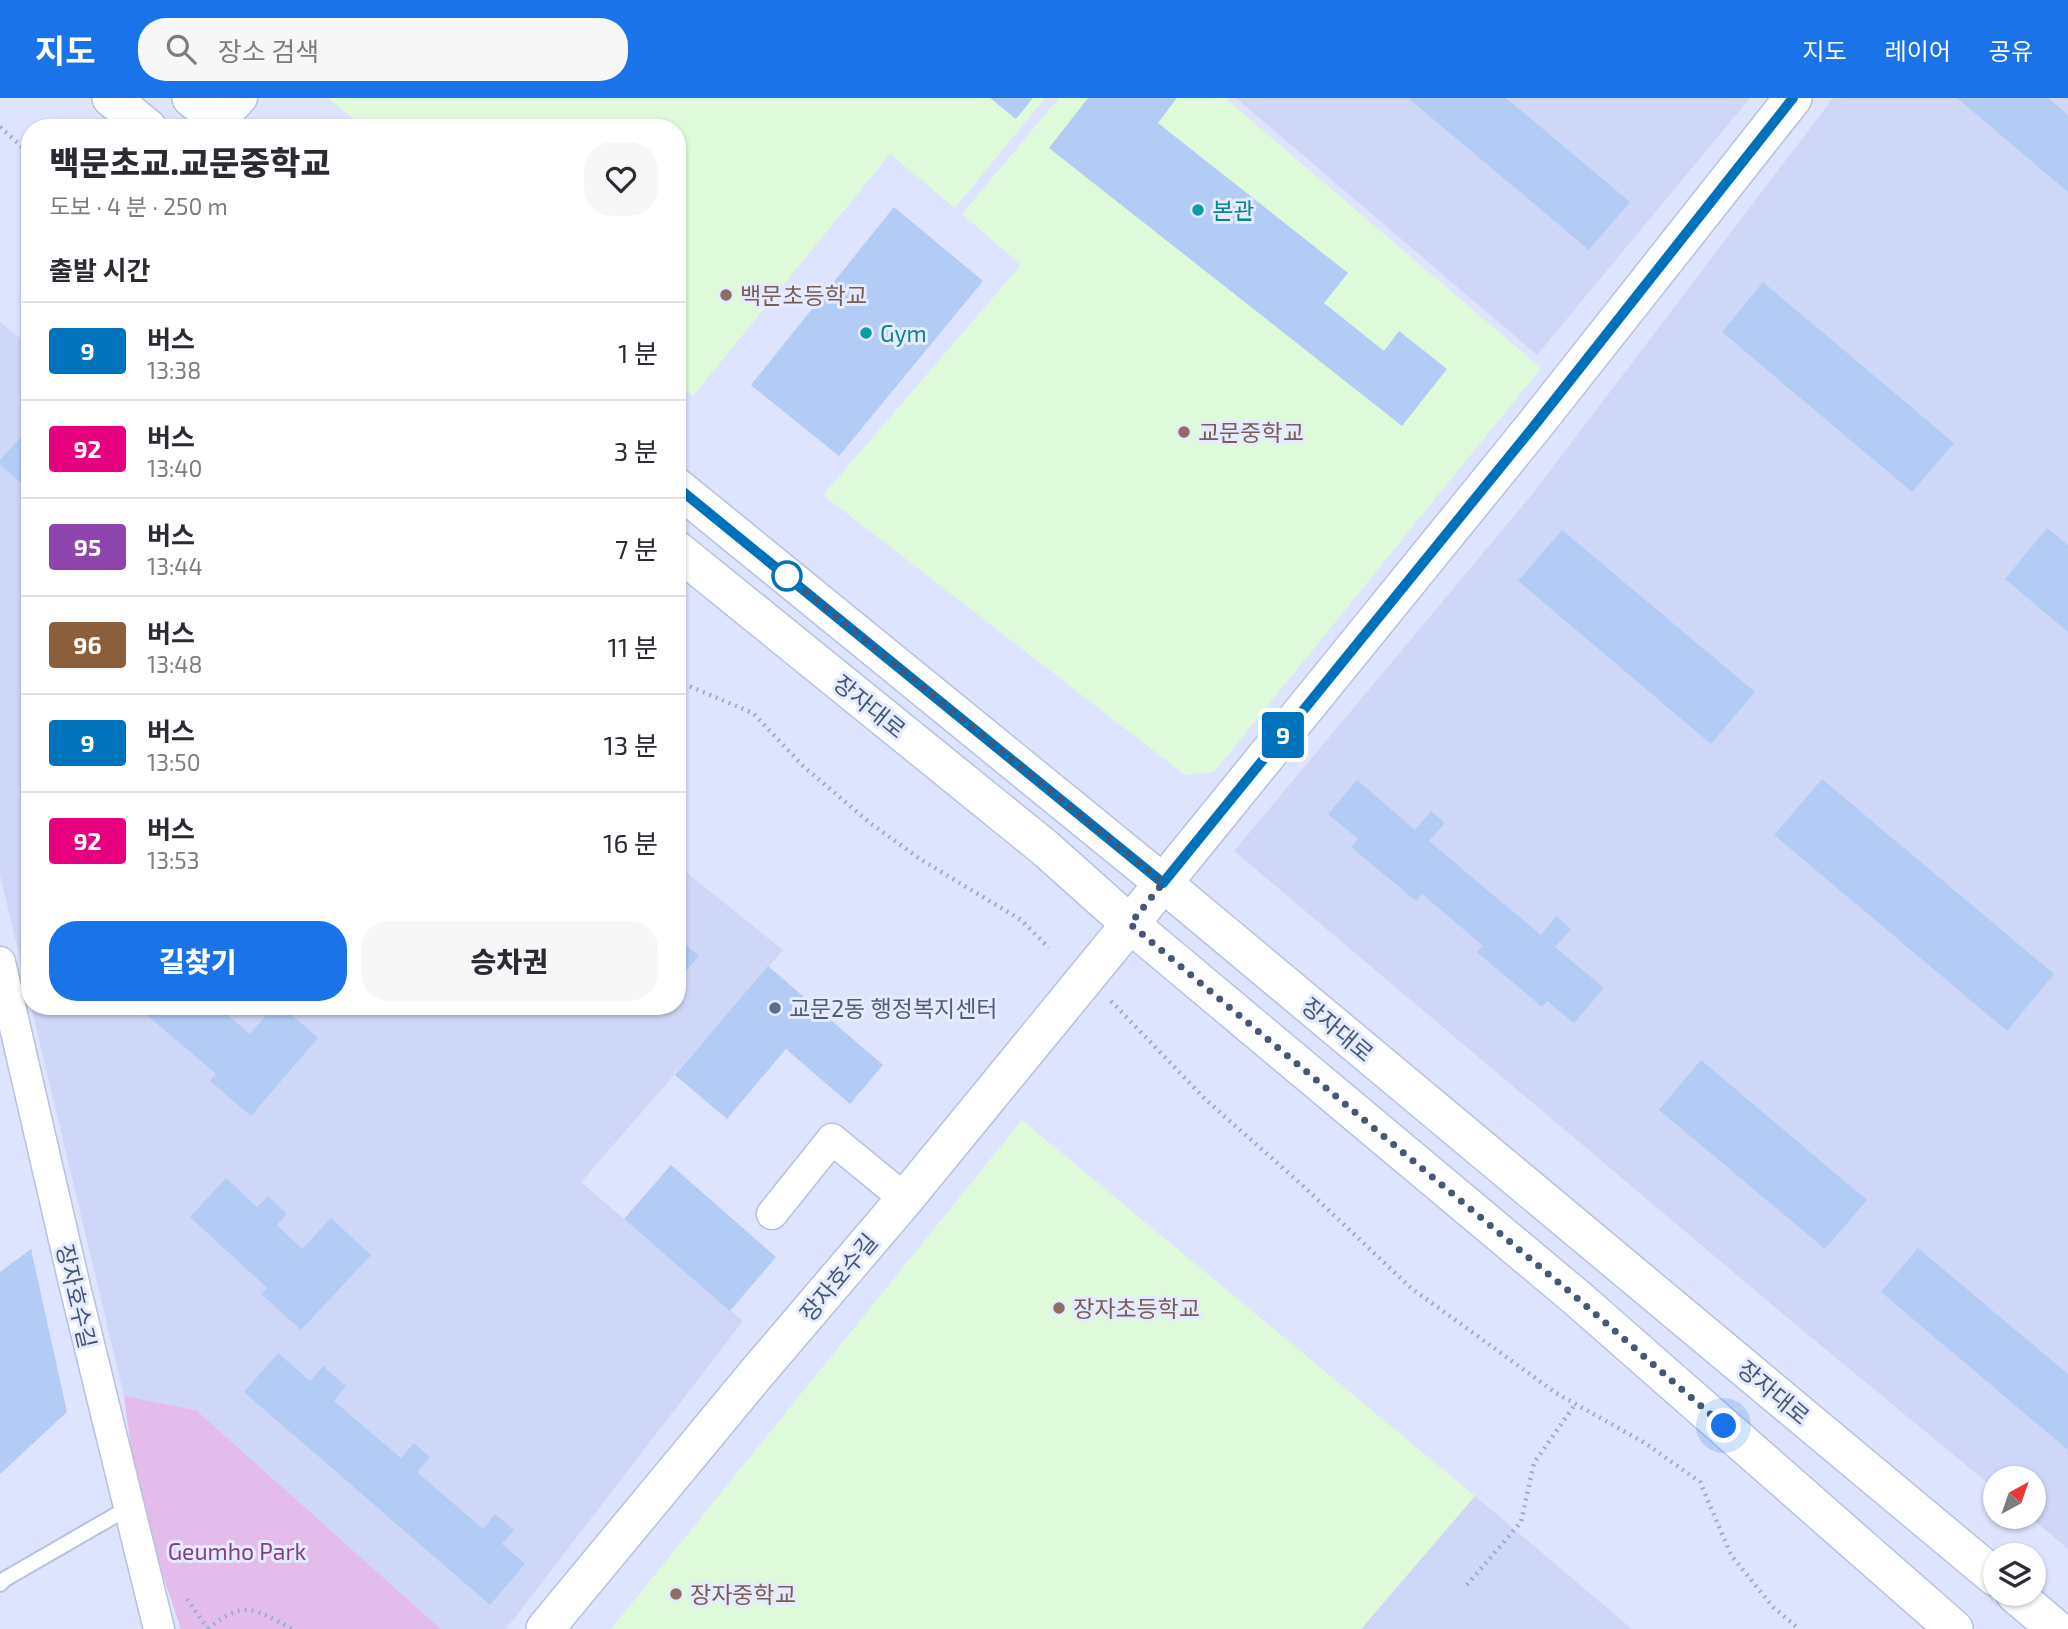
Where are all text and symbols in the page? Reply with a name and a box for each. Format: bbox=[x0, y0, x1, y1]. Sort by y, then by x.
search box bbox=[138, 18, 628, 81]
text: 지도 bbox=[35, 30, 96, 70]
icon: search bbox=[162, 30, 200, 68]
text: 장소 검색 bbox=[218, 35, 319, 66]
text: 지도 bbox=[1802, 36, 1847, 65]
text: 레이어 bbox=[1885, 36, 1951, 65]
text: 공유 bbox=[1989, 36, 2033, 65]
text: 백문초교.교문중학교 bbox=[49, 142, 331, 182]
button: heart bbox=[584, 142, 658, 216]
text: 도보 · 4 분 · 250 m bbox=[49, 192, 228, 220]
place label: 본관 bbox=[1212, 196, 1254, 224]
marker: 본관 bbox=[1190, 202, 1206, 218]
text: 출발 시간 bbox=[49, 254, 150, 285]
place label: 백문초등학교 bbox=[740, 281, 867, 309]
marker: 백문초등학교 bbox=[718, 287, 734, 303]
place label: Gym bbox=[880, 319, 927, 347]
text: 버스 bbox=[147, 323, 195, 354]
marker: Gym bbox=[858, 325, 874, 341]
text: 9 bbox=[80, 336, 95, 365]
text: 1 분 bbox=[618, 337, 658, 368]
text: 13:38 bbox=[147, 356, 201, 384]
place label: 교문중학교 bbox=[1198, 418, 1304, 446]
text: 버스 bbox=[147, 421, 195, 452]
marker: 교문중학교 bbox=[1176, 424, 1192, 440]
text: 92 bbox=[73, 434, 102, 463]
text: 3 분 bbox=[614, 435, 658, 466]
text: 13:40 bbox=[147, 454, 202, 482]
text: 버스 bbox=[147, 519, 195, 550]
text: 95 bbox=[74, 532, 101, 561]
text: 7 분 bbox=[615, 533, 658, 564]
text: 13:44 bbox=[147, 552, 203, 580]
unlabelled marker bbox=[772, 561, 802, 591]
text: 버스 bbox=[147, 617, 195, 648]
text: 96 bbox=[73, 630, 102, 659]
text: 11 분 bbox=[608, 631, 658, 662]
text: 13:48 bbox=[147, 650, 202, 678]
street label: 장자대로 bbox=[828, 668, 912, 744]
line badge: 9 bbox=[1260, 712, 1306, 758]
text: 버스 bbox=[147, 715, 195, 746]
text: 9 bbox=[1276, 720, 1290, 749]
text: 9 bbox=[80, 728, 95, 757]
text: 13 분 bbox=[603, 729, 658, 760]
text: 13:50 bbox=[147, 748, 201, 776]
text: 버스 bbox=[147, 813, 195, 844]
text: 92 bbox=[73, 826, 102, 855]
text: 16 분 bbox=[603, 827, 658, 858]
text: 13:53 bbox=[147, 846, 200, 874]
button: 길찾기 bbox=[49, 921, 347, 1001]
button: 승차권 bbox=[361, 921, 658, 1001]
street label: 장자대로 bbox=[1297, 991, 1379, 1067]
place label: 교문2동 행정복지센터 bbox=[789, 994, 998, 1022]
marker: 교문2동 행정복지센터 bbox=[767, 1000, 783, 1016]
street label: 장자호수길 bbox=[793, 1227, 883, 1327]
street label: 장자호수길 bbox=[51, 1241, 103, 1351]
place label: 장자초등학교 bbox=[1073, 1294, 1200, 1322]
marker: 장자초등학교 bbox=[1051, 1300, 1067, 1316]
street label: 장자대로 bbox=[1733, 1354, 1815, 1430]
your location bbox=[1706, 1408, 1741, 1443]
north arrow bbox=[1983, 1466, 2046, 1530]
map controls bbox=[1983, 1466, 2046, 1606]
park label: Geumho Park bbox=[168, 1537, 307, 1565]
button: layers bbox=[1983, 1543, 2046, 1606]
place label: 장자중학교 bbox=[690, 1580, 796, 1608]
marker: 장자중학교 bbox=[668, 1586, 684, 1602]

